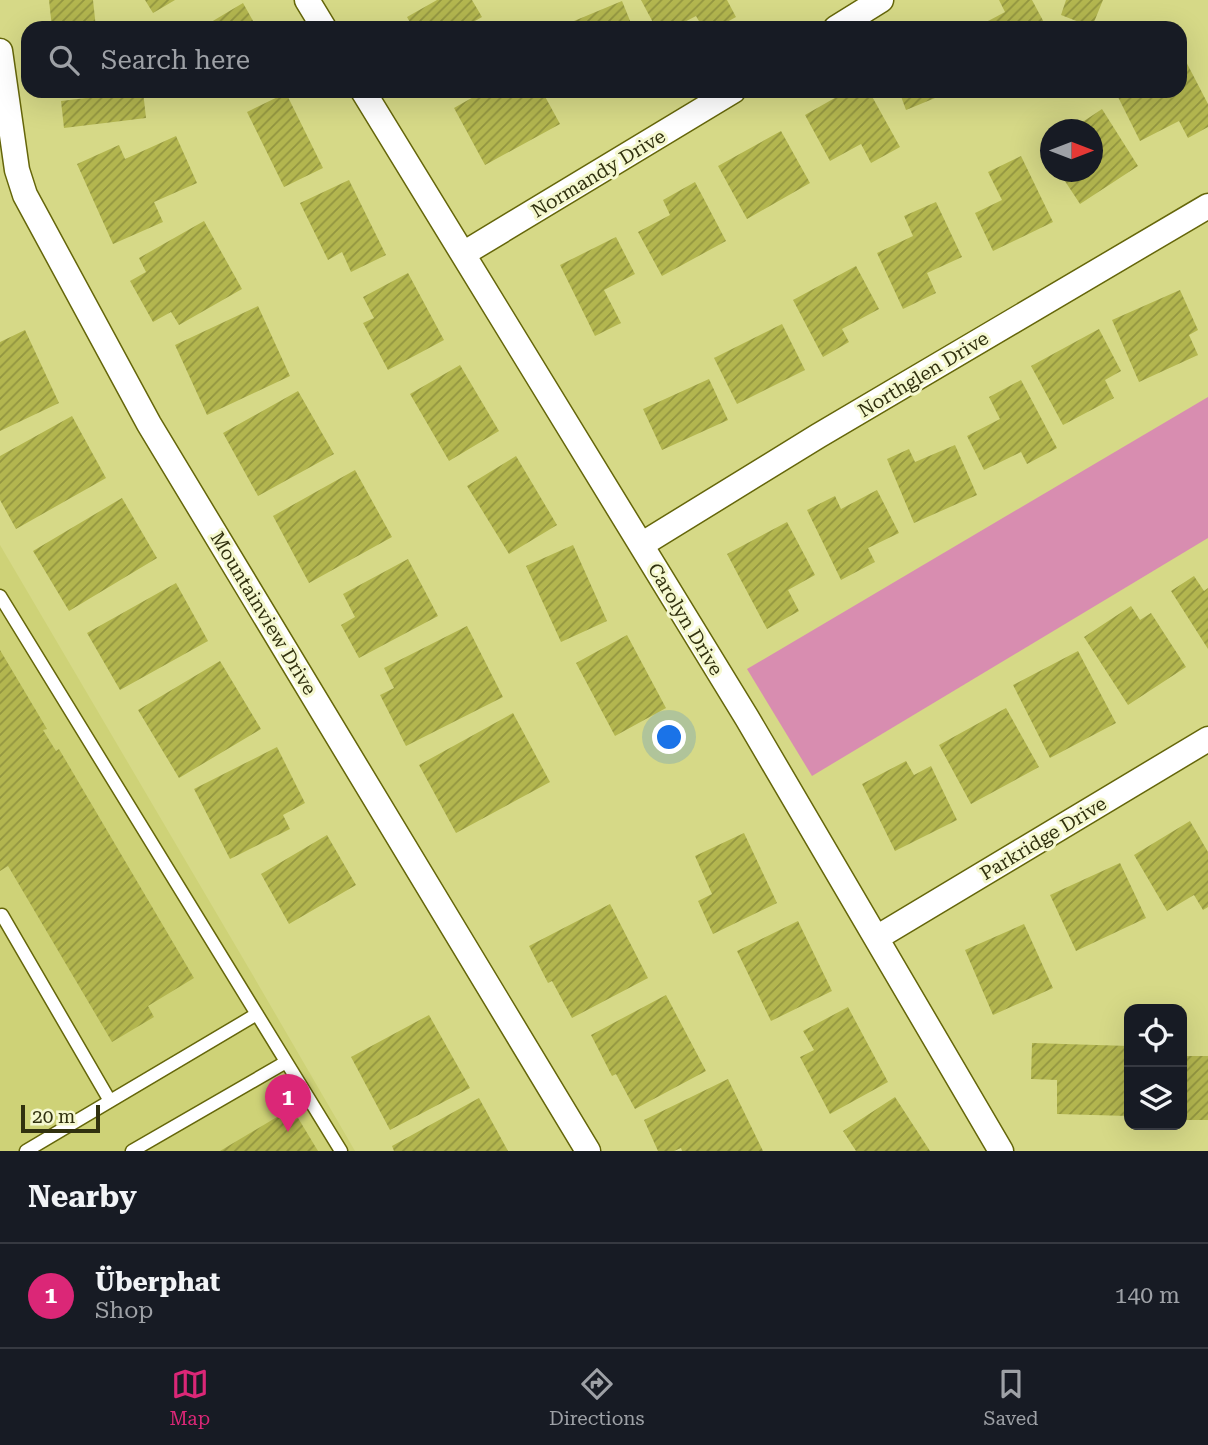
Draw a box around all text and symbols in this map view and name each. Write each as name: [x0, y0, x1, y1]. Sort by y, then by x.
search box: [21, 21, 1187, 98]
icon: search: [45, 41, 83, 79]
text: Search here: [101, 45, 250, 75]
north arrow: [1040, 119, 1103, 182]
street label: Normandy Drive: [527, 124, 669, 222]
street label: Northglen Drive: [854, 326, 993, 422]
street label: Mountainview Drive: [206, 527, 321, 699]
street label: Carolyn Drive: [643, 559, 728, 680]
your location: [652, 720, 686, 754]
street label: Parkridge Drive: [976, 792, 1111, 885]
map controls: [1124, 1004, 1187, 1130]
button: locate: [1124, 1004, 1187, 1067]
button: layers: [1124, 1067, 1187, 1130]
pin: 1: [265, 1074, 311, 1132]
scale bar: [21, 1102, 100, 1134]
text: 20 m: [32, 1105, 75, 1128]
text: Nearby: [28, 1179, 137, 1214]
text: Überphat: [95, 1267, 220, 1297]
text: 1: [45, 1282, 57, 1309]
text: 140 m: [1115, 1282, 1180, 1309]
text: Shop: [95, 1297, 153, 1324]
tab: Map: [169, 1365, 210, 1430]
tab: Directions: [549, 1365, 645, 1430]
tab: Saved: [983, 1365, 1039, 1430]

